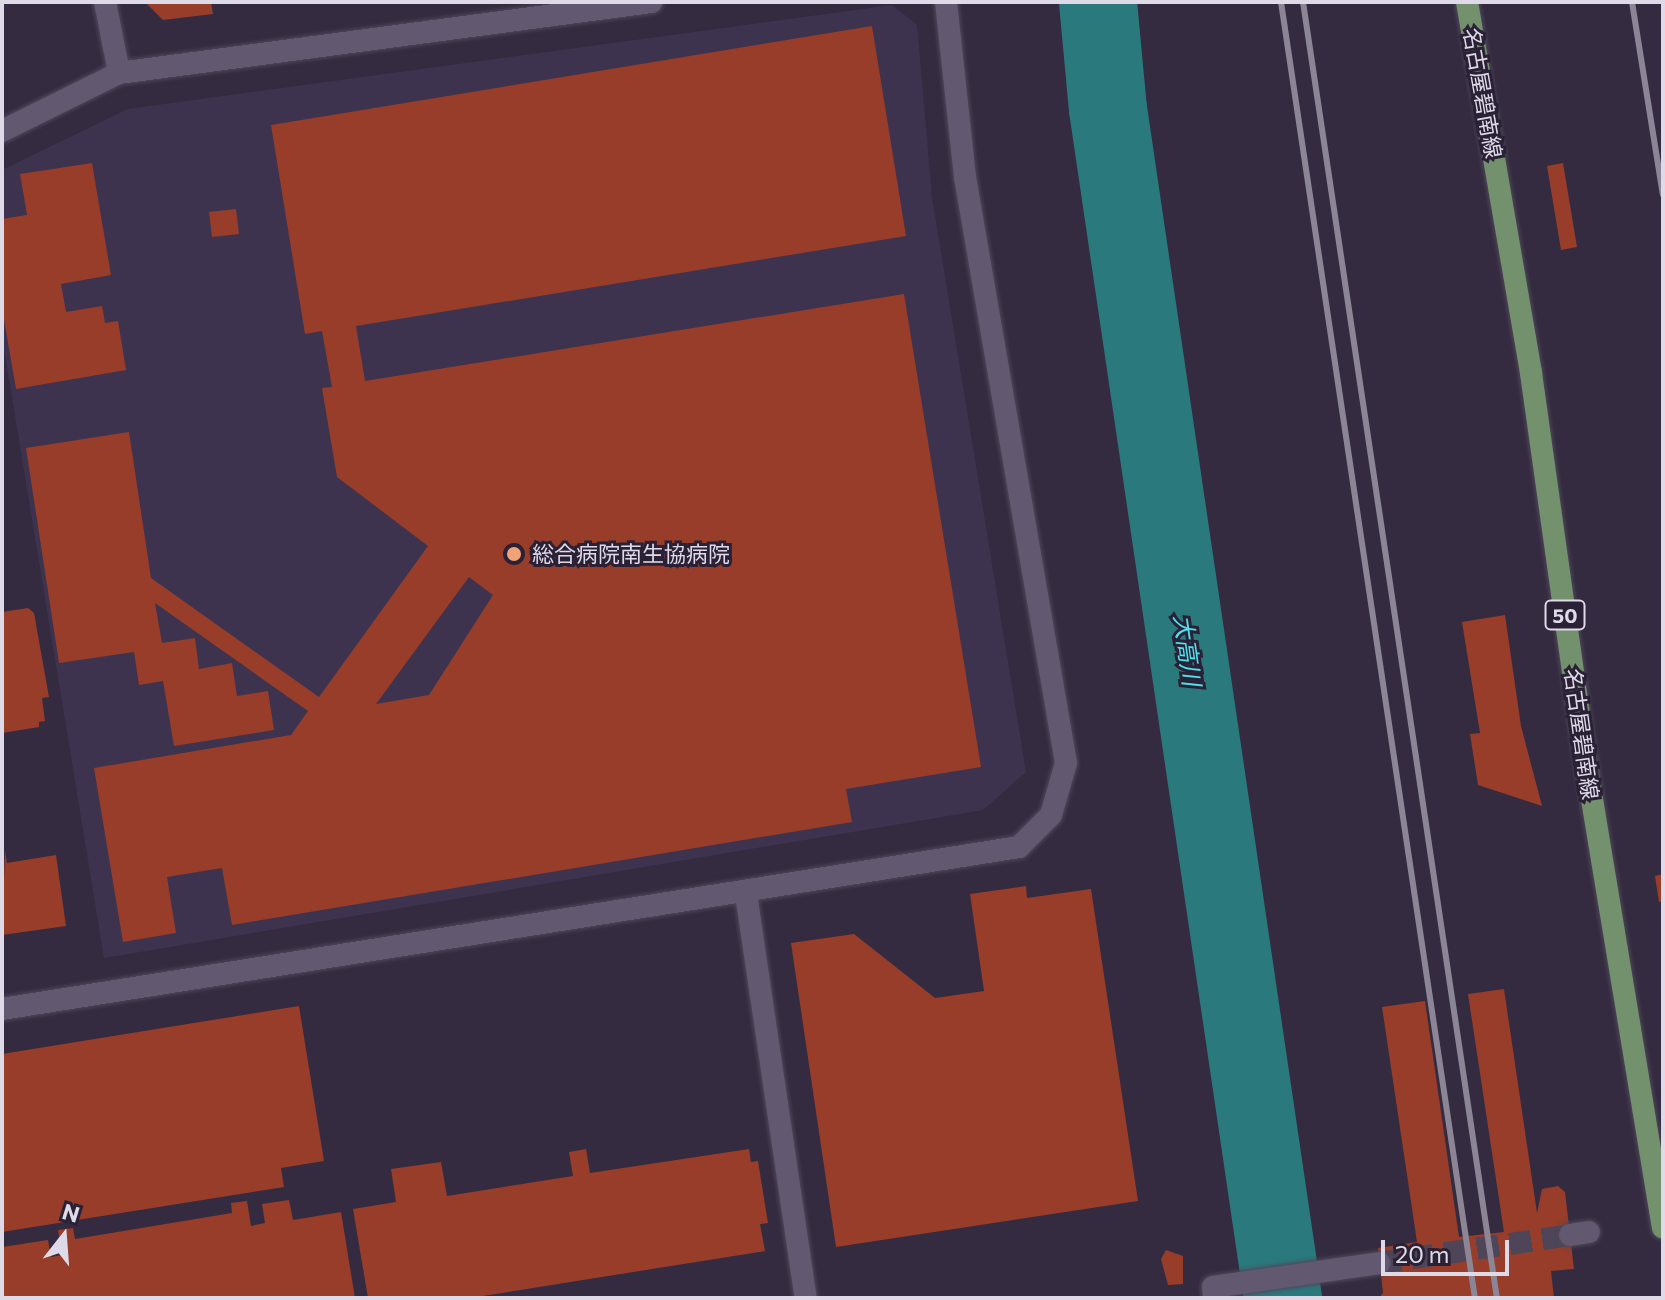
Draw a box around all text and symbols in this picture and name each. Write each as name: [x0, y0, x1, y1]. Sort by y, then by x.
street label: 名古屋碧南線: [1459, 26, 1507, 160]
place label: 総合病院南生協病院: [532, 541, 730, 567]
marker: 総合病院南生協病院: [503, 543, 525, 565]
road number: 50: [1543, 599, 1587, 631]
water label: 大高川: [1169, 612, 1207, 688]
street label: 名古屋碧南線: [1560, 667, 1604, 801]
north arrow: [24, 1196, 104, 1276]
text: N: [59, 1197, 83, 1228]
scale bar: [1385, 1224, 1513, 1274]
text: 20 m: [1395, 1239, 1449, 1268]

